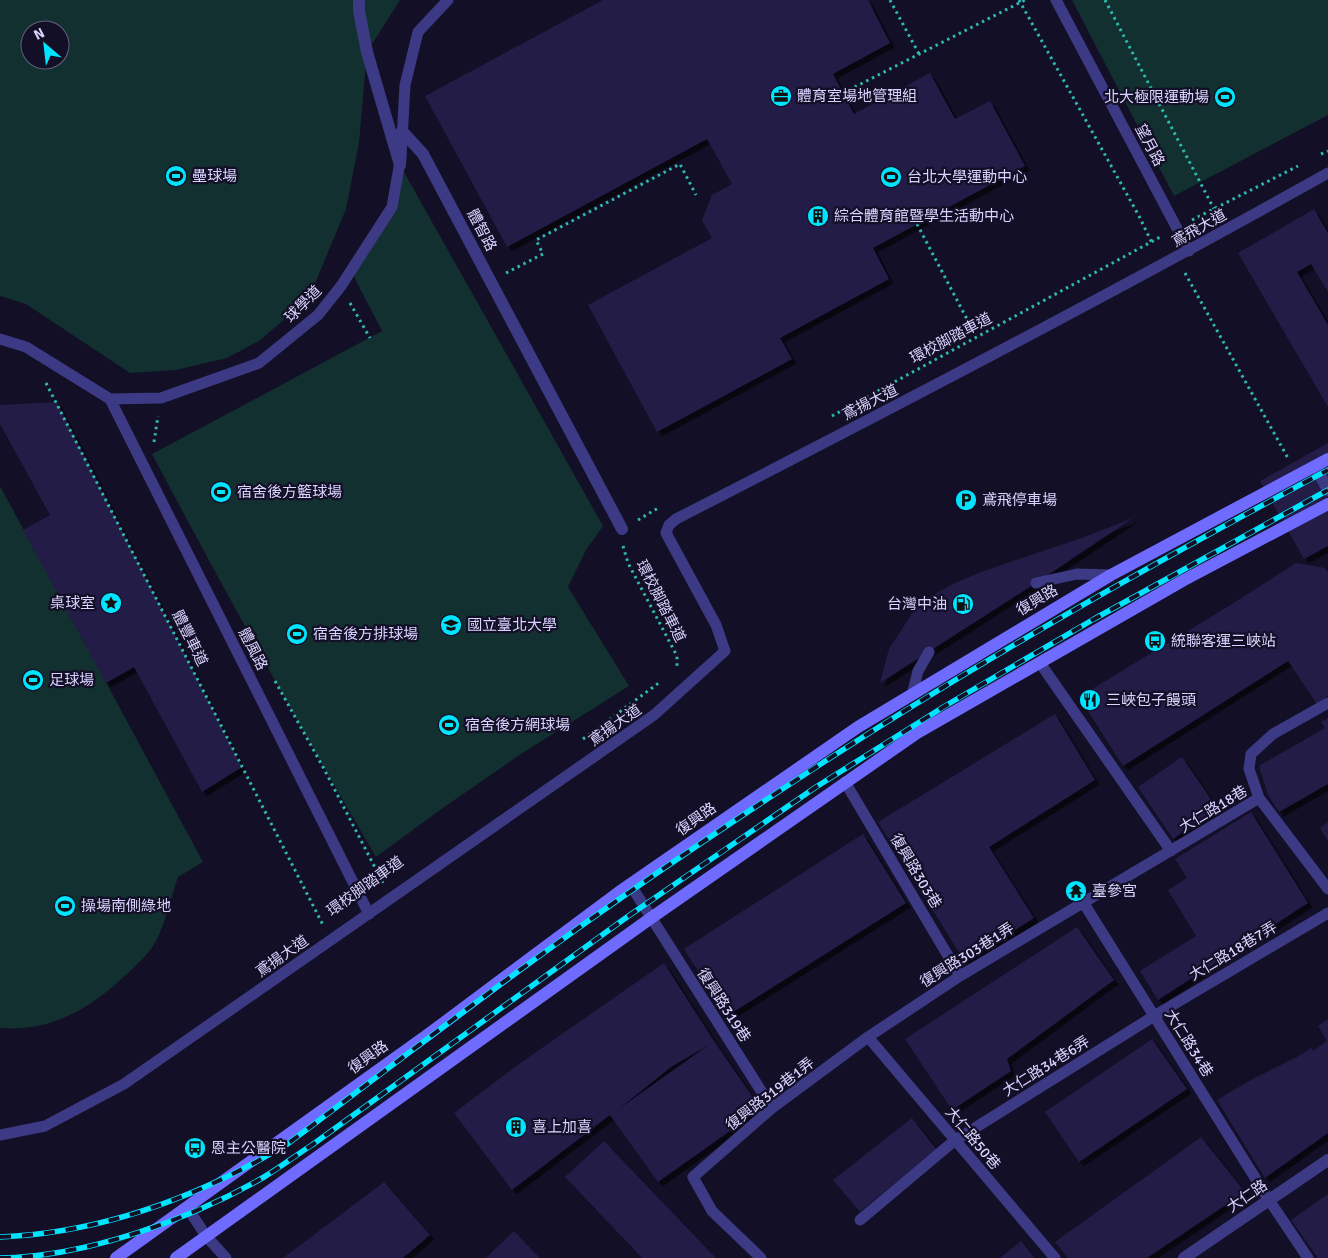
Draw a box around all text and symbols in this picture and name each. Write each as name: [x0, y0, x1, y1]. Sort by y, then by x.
north arrow: [20, 20, 70, 70]
text: N: [31, 24, 47, 44]
office icon: 體育室場地管理組: [769, 84, 793, 108]
sports icon: 北大極限運動場: [1213, 85, 1237, 109]
place label: 體育室場地管理組: [797, 87, 917, 105]
place label: 北大極限運動場: [1104, 88, 1209, 106]
street label: 望月路: [1131, 121, 1169, 169]
sports icon: 壘球場: [164, 164, 188, 188]
sports icon: 台北大學運動中心: [879, 165, 903, 189]
place label: 壘球場: [192, 167, 237, 185]
place label: 台北大學運動中心: [907, 168, 1027, 186]
building icon: 綜合體育館暨學生活動中心: [806, 204, 830, 228]
street label: 體智路: [463, 206, 501, 254]
street label: 鳶飛大道: [1168, 206, 1230, 250]
place label: 綜合體育館暨學生活動中心: [834, 207, 1014, 225]
street label: 球學道: [281, 282, 325, 326]
street label: 環校脚踏車道: [907, 309, 995, 367]
street label: 鳶揚大道: [839, 380, 901, 424]
sports icon: 宿舍後方籃球場: [209, 480, 233, 504]
place label: 宿舍後方籃球場: [237, 483, 342, 501]
parking icon: 鳶飛停車場: [954, 488, 978, 512]
place label: 鳶飛停車場: [982, 491, 1057, 509]
street label: 環校脚踏車道: [633, 557, 689, 645]
street label: 復興路: [1013, 581, 1061, 619]
place icon: 桌球室: [99, 591, 123, 615]
fuel station icon: 台灣中油: [951, 592, 975, 616]
place label: 桌球室: [50, 594, 95, 612]
place label: 台灣中油: [887, 595, 947, 613]
street label: 體豐車道: [168, 607, 212, 669]
school or university icon: 國立臺北大學: [439, 613, 463, 637]
place label: 國立臺北大學: [467, 616, 557, 634]
sports icon: 宿舍後方排球場: [285, 622, 309, 646]
street label: 體風路: [235, 625, 271, 673]
place label: 宿舍後方排球場: [313, 625, 418, 643]
bus stop icon: 統聯客運三峽站: [1143, 629, 1167, 653]
place label: 統聯客運三峽站: [1171, 632, 1276, 650]
sports icon: 足球場: [21, 668, 45, 692]
place label: 足球場: [49, 671, 94, 689]
restaurant icon: 三峽包子饅頭: [1078, 688, 1102, 712]
place label: 三峽包子饅頭: [1106, 691, 1196, 709]
street label: 鳶揚大道: [585, 700, 645, 750]
sports icon: 宿舍後方網球場: [437, 713, 461, 737]
place label: 宿舍後方網球場: [465, 716, 570, 734]
street label: 大仁路18巷: [1176, 782, 1250, 836]
street label: 復興路: [672, 799, 720, 839]
street label: 復興路303巷: [887, 830, 945, 912]
street label: 環校脚踏車道: [323, 852, 407, 920]
temple icon: 臺參宮: [1064, 879, 1088, 903]
place label: 臺參宮: [1092, 882, 1137, 900]
sports icon: 操場南側綠地: [53, 894, 77, 918]
place label: 操場南側綠地: [81, 897, 171, 915]
street label: 大仁路18巷7弄: [1186, 918, 1280, 984]
street label: 復興路303巷1弄: [917, 919, 1017, 991]
street label: 鳶揚大道: [252, 931, 312, 981]
street label: 復興路319巷: [693, 965, 755, 1045]
street label: 大仁路34巷: [1161, 1006, 1217, 1080]
street label: 大仁路34巷6弄: [999, 1032, 1093, 1100]
street label: 復興路: [345, 1036, 391, 1078]
street label: 復興路319巷1弄: [722, 1054, 818, 1134]
street label: 大仁路50巷: [942, 1103, 1004, 1173]
building icon: 喜上加喜: [504, 1115, 528, 1139]
place label: 喜上加喜: [532, 1118, 592, 1136]
bus stop icon: 恩主公醫院: [183, 1136, 207, 1160]
place label: 恩主公醫院: [211, 1139, 286, 1157]
street label: 大仁路: [1223, 1176, 1271, 1216]

